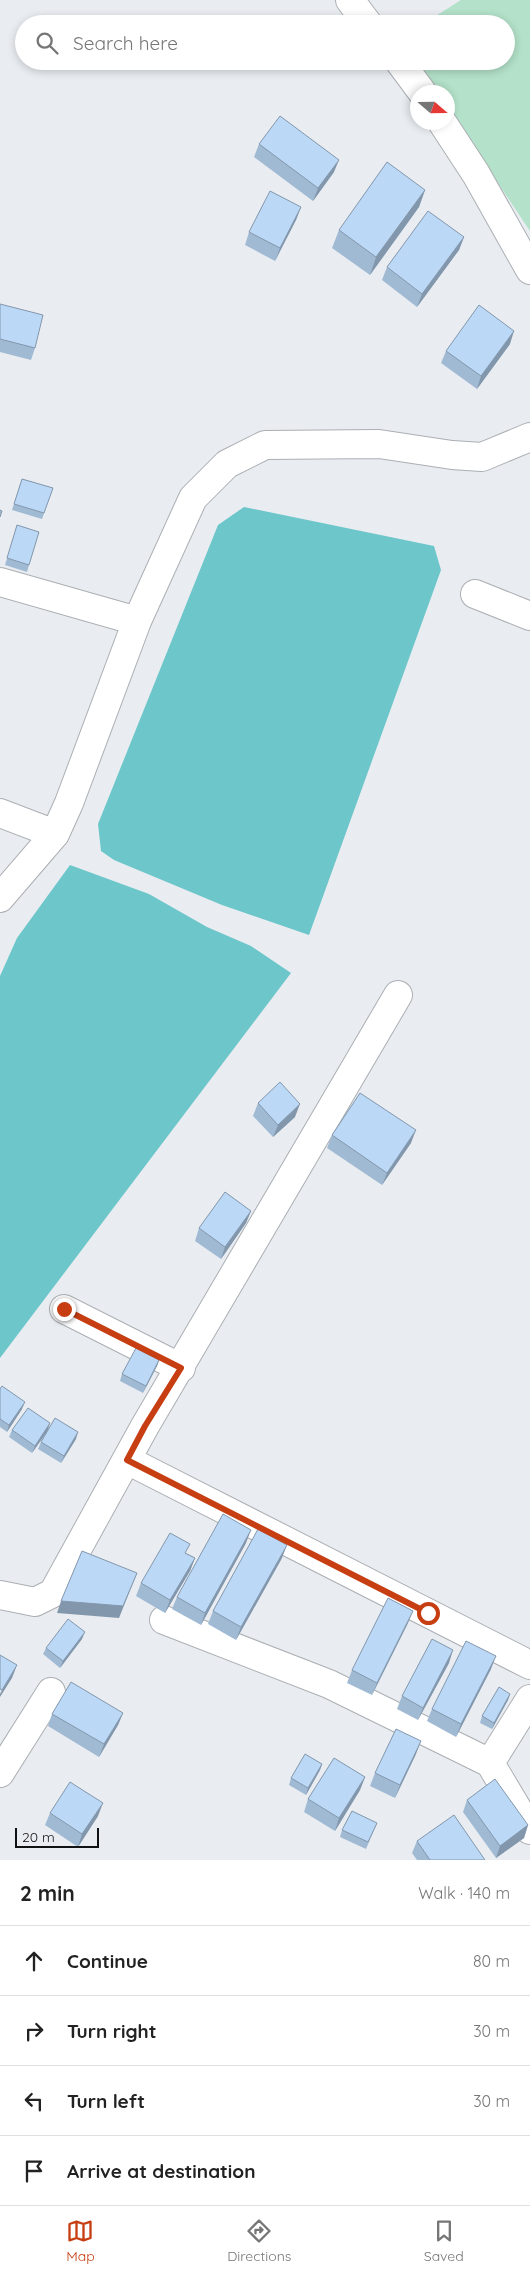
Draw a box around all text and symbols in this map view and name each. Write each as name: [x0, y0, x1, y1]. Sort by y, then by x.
search box: [15, 15, 515, 70]
icon: search: [33, 29, 61, 57]
text: Search here: [73, 31, 178, 55]
north arrow: [410, 85, 455, 130]
route end: [53, 1298, 76, 1321]
route start: [417, 1602, 440, 1625]
scale bar: [15, 1825, 99, 1848]
text: 20 m: [22, 1828, 55, 1846]
text: 2 min: [20, 1880, 75, 1906]
text: Walk · 140 m: [418, 1883, 510, 1903]
icon: ahead: [20, 1947, 48, 1975]
text: Continue: [67, 1949, 148, 1973]
text: 80 m: [473, 1951, 510, 1971]
icon: right: [20, 2017, 48, 2045]
text: Turn right: [67, 2019, 156, 2043]
text: 30 m: [473, 2021, 510, 2041]
icon: left: [20, 2087, 48, 2115]
text: Turn left: [67, 2089, 145, 2113]
text: 30 m: [473, 2091, 510, 2111]
icon: arrive: [20, 2157, 48, 2185]
text: Arrive at destination: [67, 2159, 256, 2183]
tab: Map: [66, 2217, 95, 2265]
tab: Directions: [227, 2217, 291, 2265]
tab: Saved: [424, 2217, 464, 2265]

